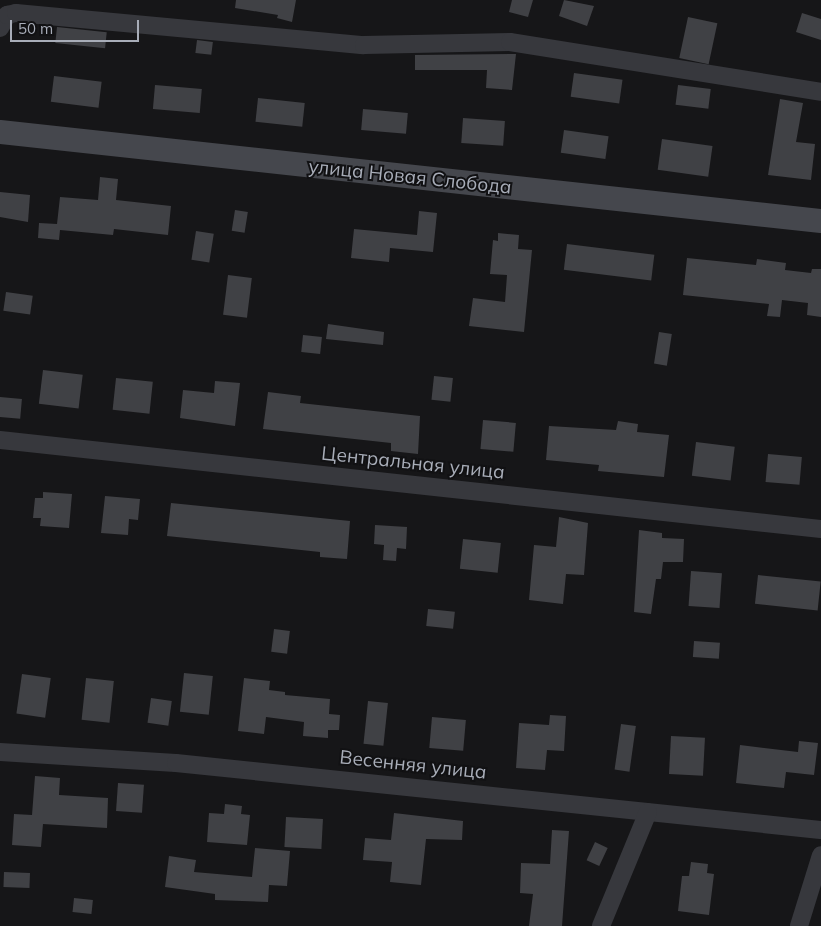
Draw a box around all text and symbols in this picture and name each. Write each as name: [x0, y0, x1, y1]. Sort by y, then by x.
scale bar: [12, 10, 141, 42]
text: 50 m: [18, 19, 53, 38]
street label: улица Новая Слобода: [307, 155, 513, 199]
street label: Центральная улица: [320, 442, 506, 484]
street label: Весенняя улица: [338, 746, 488, 784]

